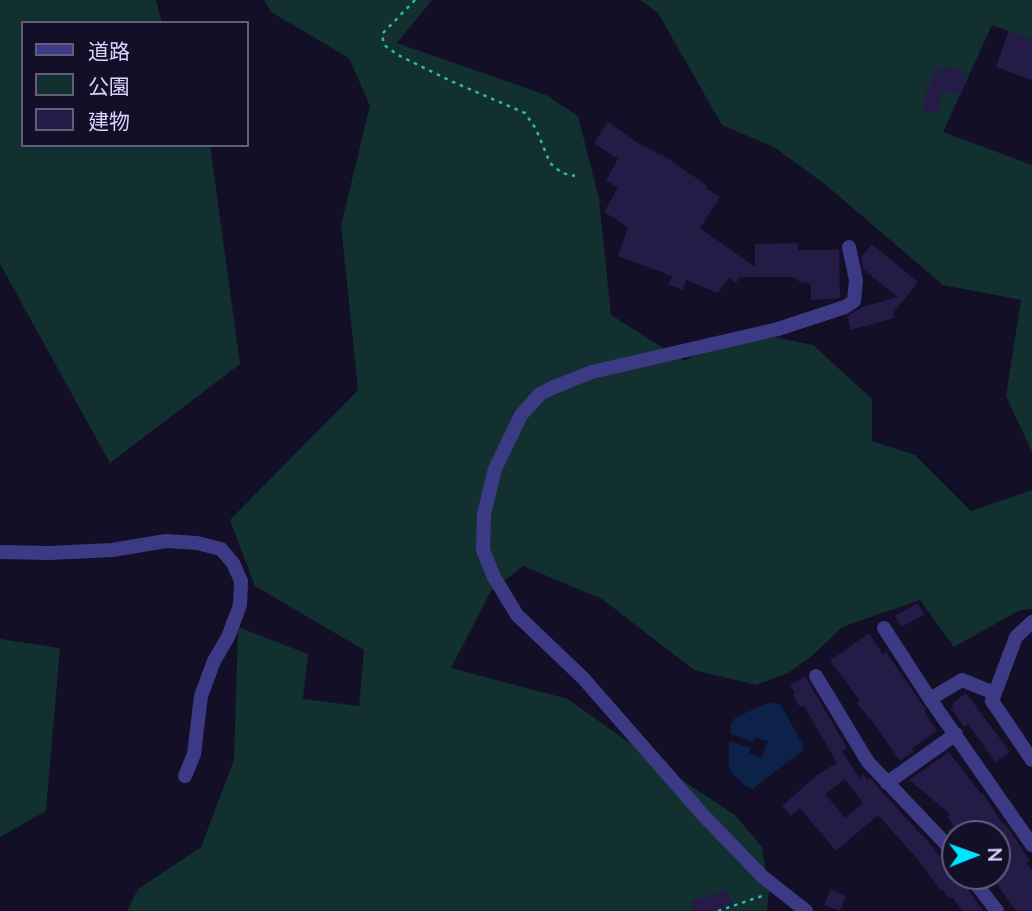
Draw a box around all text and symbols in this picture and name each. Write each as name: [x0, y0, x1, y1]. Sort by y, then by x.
legend: [21, 21, 248, 147]
text: 道路: [88, 38, 130, 63]
text: 公園: [88, 73, 130, 98]
text: 建物: [88, 108, 130, 133]
north arrow: [941, 820, 1011, 890]
text: N: [984, 847, 1007, 862]

